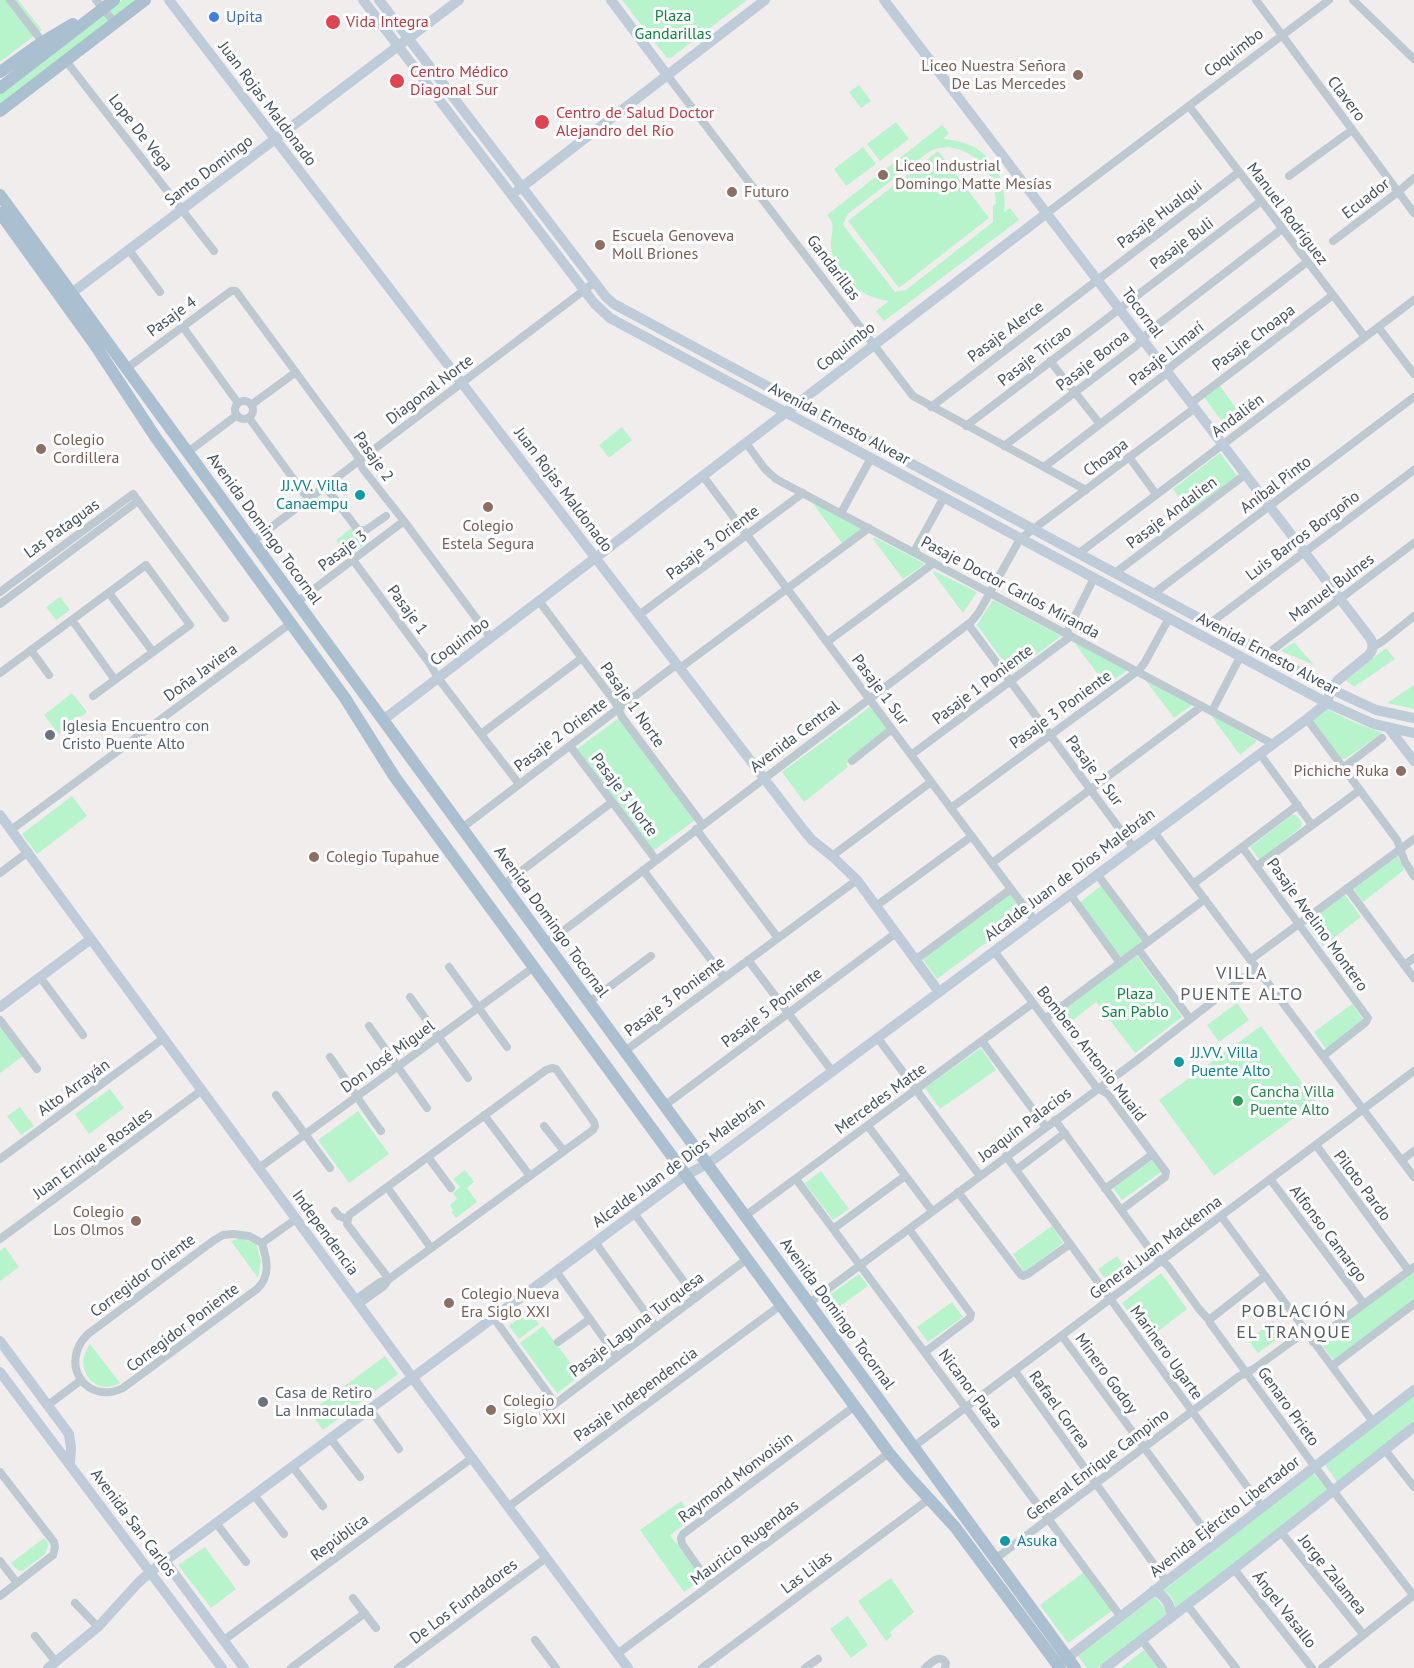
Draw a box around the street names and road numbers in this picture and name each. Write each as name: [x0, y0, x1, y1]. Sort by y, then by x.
street label: Coquimbo: [1201, 25, 1267, 81]
street label: Juan Rojas Maldonado: [214, 38, 320, 170]
street label: Clavero: [1323, 73, 1369, 125]
street label: Lope De Vega: [104, 91, 176, 175]
street label: Santo Domingo: [161, 132, 257, 210]
street label: Manuel Rodríguez: [1242, 159, 1332, 269]
street label: Ecuador: [1338, 175, 1394, 223]
street label: Pasaje Hualqui: [1114, 177, 1206, 253]
street label: Pasaje Buli: [1146, 214, 1218, 274]
street label: Gandarillas: [802, 232, 864, 304]
street label: Tocornal: [1117, 284, 1167, 342]
street label: Pasaje 4: [144, 293, 200, 341]
street label: Pasaje Alerce: [964, 297, 1048, 367]
street label: Pasaje Choapa: [1209, 301, 1299, 375]
street label: Coquimbo: [813, 318, 879, 376]
street label: Pasaje Limarí: [1126, 318, 1208, 390]
street label: Pasaje Tricao: [994, 321, 1076, 391]
street label: Pasaje Boroa: [1053, 326, 1133, 396]
street label: Diagonal Norte: [383, 351, 477, 429]
street label: Avenida Ernesto Alvear: [765, 379, 913, 469]
street label: Andalién: [1208, 390, 1268, 442]
street label: Juan Rojas Maldonado: [510, 424, 616, 556]
street label: Pasaje 2: [349, 428, 397, 486]
street label: Choapa: [1080, 435, 1132, 481]
street label: Avenida Domingo Tocornal: [203, 450, 325, 608]
street label: Aníbal Pinto: [1237, 452, 1315, 518]
street label: Pasaje Andalien: [1123, 473, 1221, 553]
street label: Luis Barros Borgoño: [1242, 487, 1364, 585]
street label: Las Pataguas: [21, 495, 103, 563]
street label: Pasaje 3 Oriente: [663, 502, 763, 584]
street label: Pasaje 3: [315, 526, 371, 576]
street label: Pasaje Doctor Carlos Miranda: [917, 533, 1103, 643]
street label: Manuel Bulnes: [1286, 550, 1378, 626]
street label: Pasaje 1: [383, 582, 431, 638]
street label: Avenida Ernesto Alvear: [1193, 609, 1341, 699]
street label: Coquimbo: [427, 614, 493, 670]
street label: Doña Javiera: [161, 640, 241, 706]
street label: Pasaje 1 Poniente: [929, 641, 1037, 729]
street label: Pasaje 1 Sur: [847, 651, 913, 729]
street label: Pasaje 1 Norte: [596, 659, 668, 751]
street label: Pasaje 3 Poniente: [1006, 667, 1116, 753]
street label: Pasaje 2 Oriente: [511, 694, 611, 776]
street label: Avenida Central: [746, 697, 844, 777]
street label: Pasaje 2 Sur: [1061, 732, 1127, 810]
street label: Pasaje 3 Norte: [586, 750, 662, 840]
street label: Alcalde Juan de Dios Malebrán: [981, 805, 1159, 945]
street label: Avenida Domingo Tocornal: [490, 843, 612, 1001]
street label: Pasaje Avelino Montero: [1262, 855, 1372, 995]
street label: Pasaje 3 Poniente: [621, 953, 729, 1041]
street label: Pasaje 5 Poniente: [718, 964, 826, 1052]
street label: Bombero Antonio Muaid: [1032, 983, 1150, 1125]
street label: Don José Miguel: [337, 1016, 439, 1098]
street label: Alto Arrayán: [34, 1055, 114, 1121]
street label: Mercedes Matte: [832, 1059, 930, 1139]
street label: Joaquín Palacios: [975, 1084, 1075, 1166]
street label: Alcalde Juan de Dios Malebrán: [589, 1094, 769, 1232]
street label: Juan Enrique Rosales: [30, 1104, 156, 1204]
street label: Piloto Pardo: [1329, 1147, 1395, 1225]
street label: Alfonso Camargo: [1285, 1182, 1371, 1286]
street label: Independencia: [288, 1187, 362, 1279]
street label: General Juan Mackenna: [1086, 1192, 1226, 1304]
street label: Corregidor Oriente: [87, 1230, 199, 1322]
street label: Avenida Domingo Tocornal: [776, 1235, 898, 1393]
street label: Pasaje Laguna Turquesa: [566, 1268, 708, 1382]
street label: Corregidor Poniente: [123, 1279, 243, 1377]
street label: Marinero Ugarte: [1125, 1302, 1207, 1404]
street label: Minero Godoy: [1070, 1330, 1142, 1418]
street label: Pasaje Independencia: [570, 1344, 702, 1446]
street label: Nicanor Plaza: [934, 1346, 1006, 1432]
street label: Genaro Prieto: [1253, 1364, 1323, 1450]
street label: Rafael Correa: [1024, 1367, 1094, 1453]
street label: General Enrique Campino: [1023, 1405, 1173, 1525]
street label: Raymond Monvoisin: [675, 1429, 797, 1527]
street label: Avenida Ejército Libertador: [1146, 1452, 1304, 1582]
street label: Avenida San Carlos: [86, 1465, 180, 1581]
street label: Mauricio Rugendas: [687, 1496, 803, 1590]
street label: República: [307, 1511, 373, 1565]
street label: Jorge Zalamea: [1294, 1531, 1370, 1619]
street label: Las Lilas: [778, 1548, 836, 1598]
street label: De Los Fundadores: [407, 1555, 521, 1649]
street label: Ángel Vasallo: [1248, 1568, 1320, 1652]

